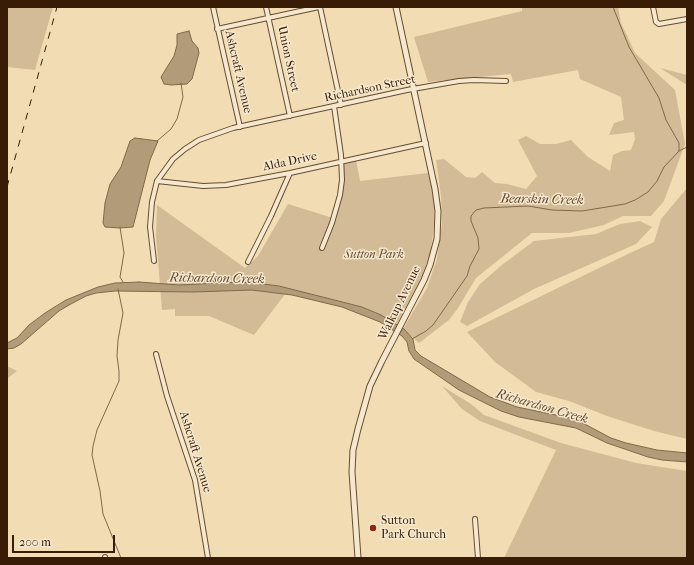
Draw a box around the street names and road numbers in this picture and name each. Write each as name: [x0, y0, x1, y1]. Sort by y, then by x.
street label: Union Street: [274, 25, 302, 93]
street label: Ashcraft Avenue: [221, 29, 255, 115]
street label: Richardson Street: [323, 72, 417, 106]
street label: Alda Drive: [262, 149, 318, 175]
street label: Walkup Avenue: [376, 264, 424, 342]
street label: Ashcraft Avenue: [176, 410, 214, 494]

